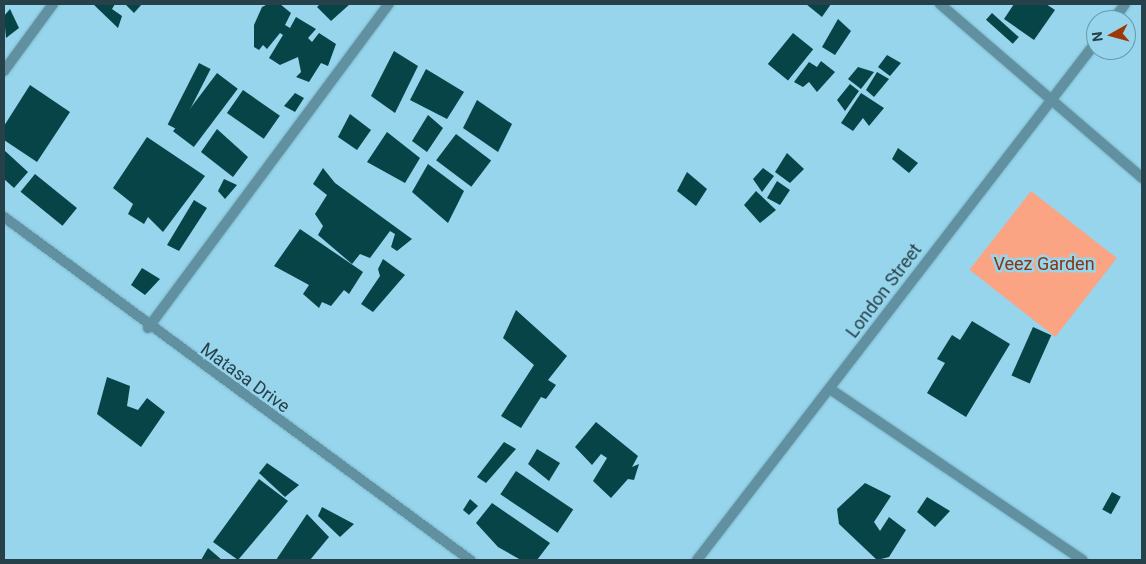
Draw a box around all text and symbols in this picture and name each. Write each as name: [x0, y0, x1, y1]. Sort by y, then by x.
north arrow: [1086, 10, 1136, 60]
text: N: [1089, 31, 1106, 43]
street label: London Street: [842, 240, 926, 342]
park label: Veez Garden: [993, 253, 1095, 275]
street label: Matasa Drive: [196, 338, 294, 418]

